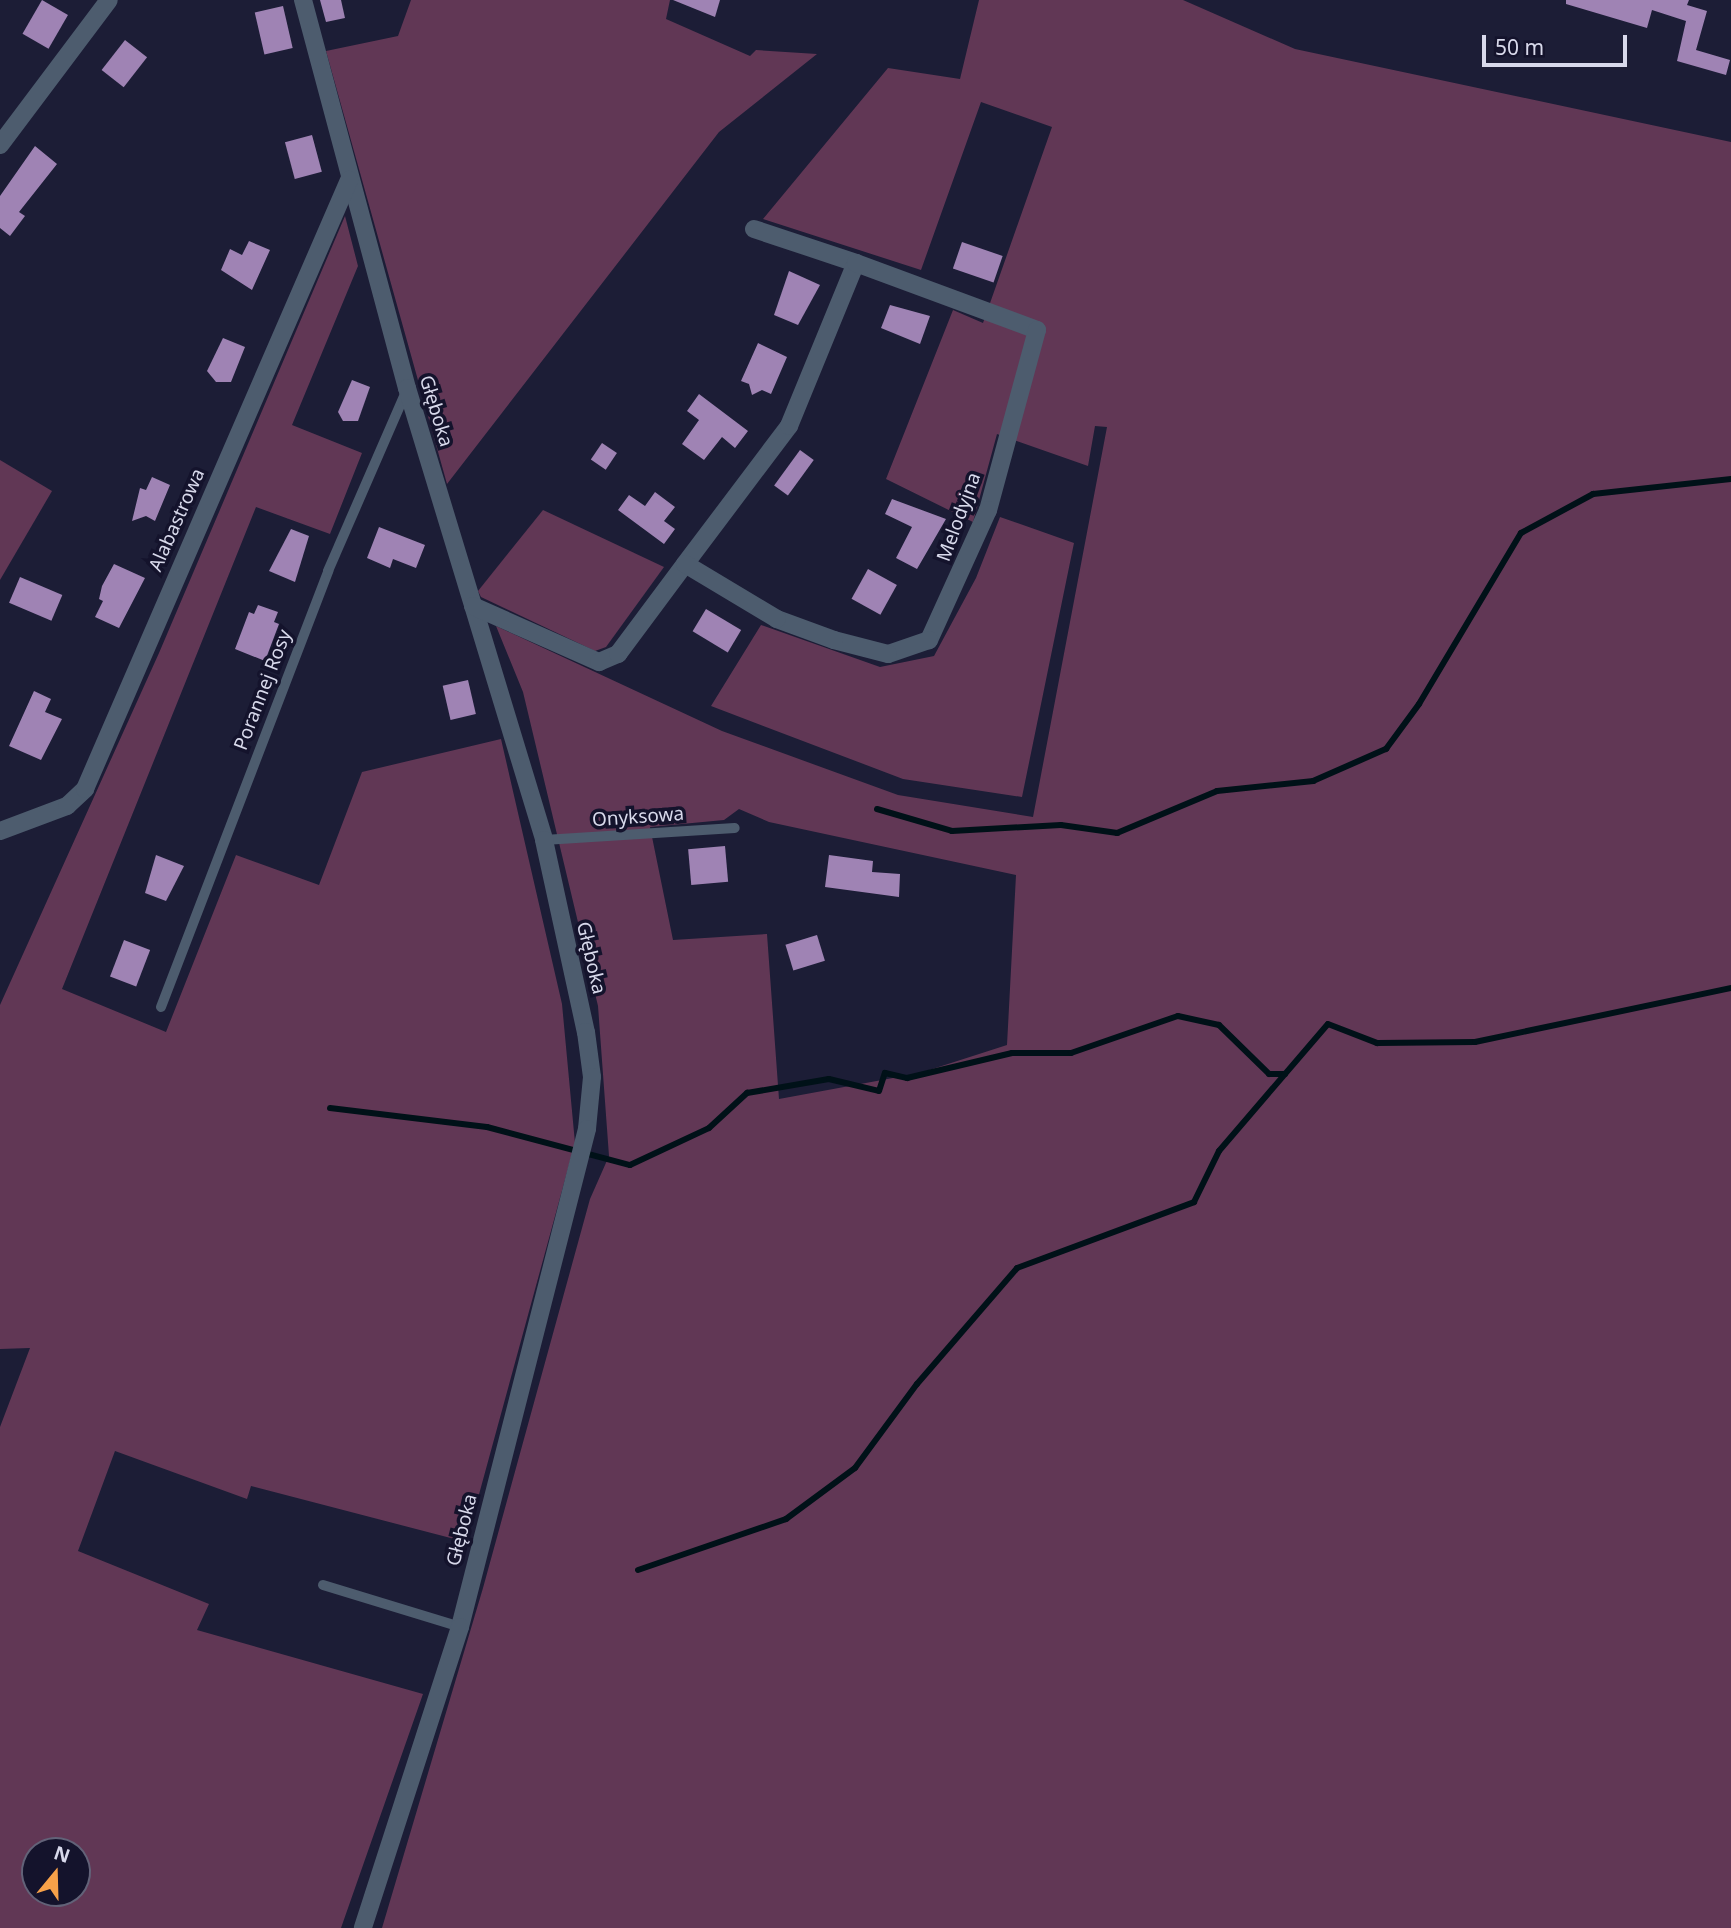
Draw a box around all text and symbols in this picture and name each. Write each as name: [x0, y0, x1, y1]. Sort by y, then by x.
scale bar: [1486, 21, 1631, 65]
text: 50 m: [1495, 33, 1544, 61]
street label: Głęboka: [414, 373, 458, 449]
street label: Alabastrowa: [144, 465, 210, 575]
street label: Melodyjna: [932, 469, 986, 565]
street label: Porannej Rosy: [230, 627, 296, 753]
street label: Onyksowa: [591, 802, 685, 832]
street label: Głęboka: [572, 920, 610, 996]
street label: Głęboka: [442, 1492, 482, 1568]
north arrow: [21, 1837, 91, 1907]
text: N: [51, 1839, 74, 1869]

